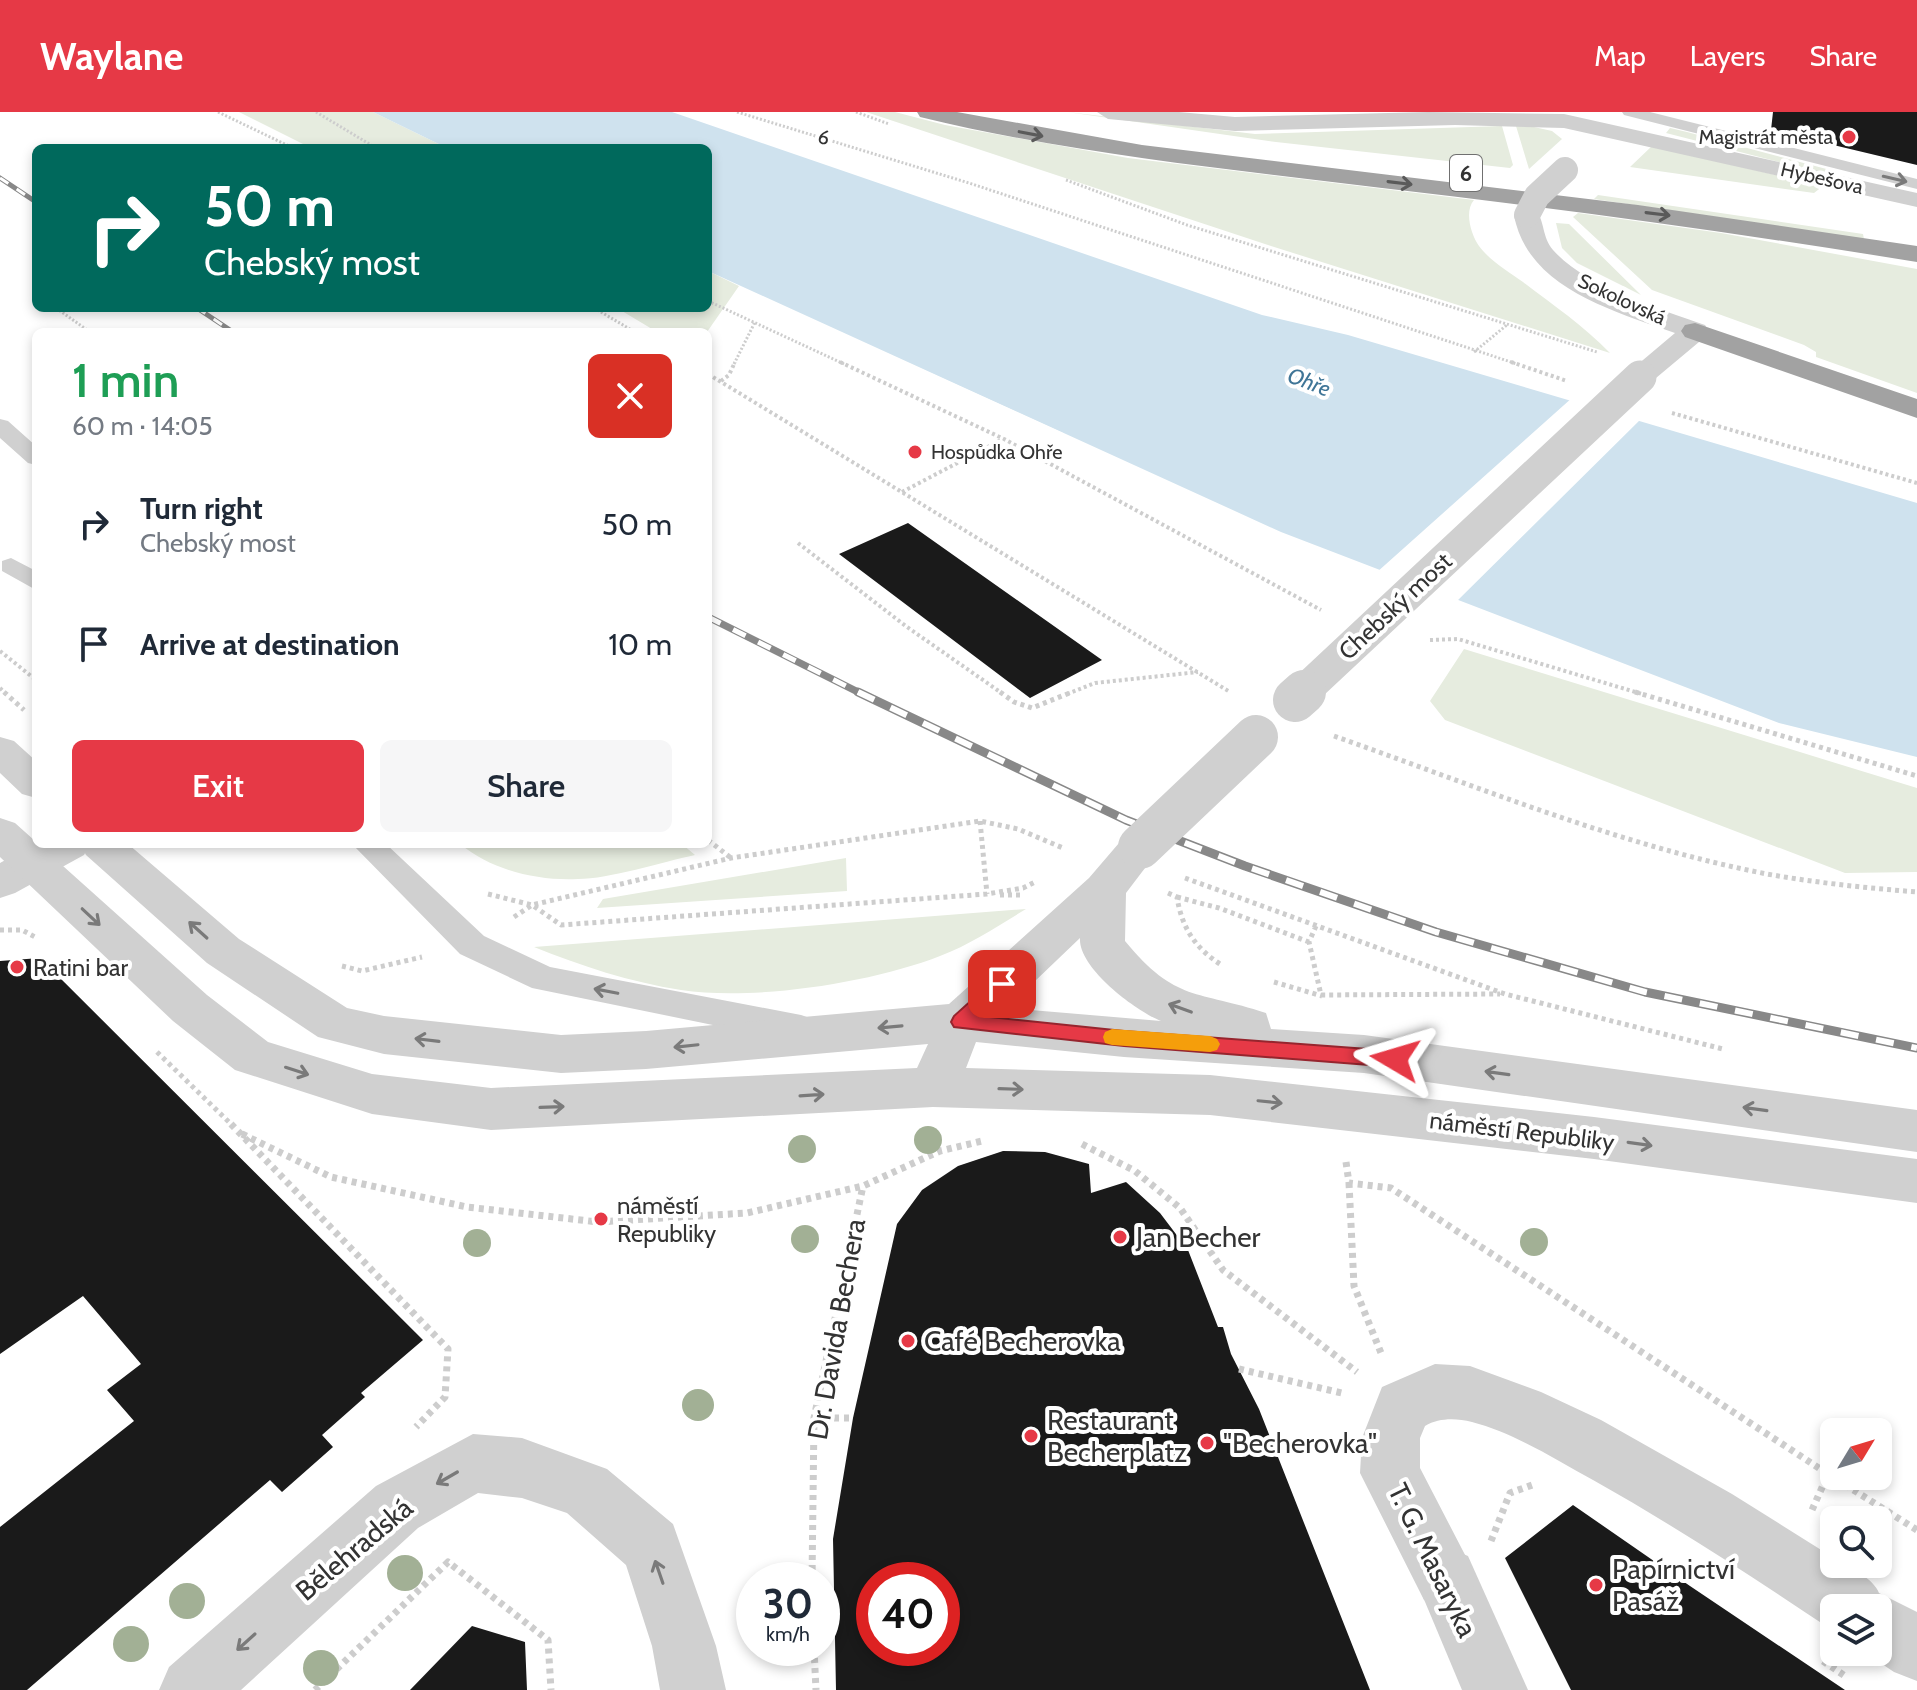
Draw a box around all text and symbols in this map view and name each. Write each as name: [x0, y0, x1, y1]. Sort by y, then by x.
text: Waylane: [40, 33, 183, 80]
text: Map: [1594, 39, 1646, 73]
text: Layers: [1690, 39, 1765, 73]
text: Share: [1809, 39, 1877, 73]
street label: 6: [815, 124, 833, 150]
place label: Magistrát města: [1698, 125, 1833, 149]
one-way arrow: [1018, 127, 1044, 142]
marker: Magistrát města: [1840, 128, 1858, 146]
road number: 6: [1450, 155, 1482, 191]
street label: Hybešova: [1778, 157, 1866, 199]
text: 50 m: [204, 172, 335, 240]
one-way arrow: [1882, 172, 1908, 187]
icon: right: [72, 176, 176, 280]
one-way arrow: [1386, 176, 1413, 191]
one-way arrow: [1644, 207, 1671, 222]
text: Chebský most: [204, 240, 420, 284]
street label: Sokolovská: [1574, 268, 1670, 330]
text: 1 min: [72, 351, 179, 409]
button: close: [588, 354, 672, 438]
water label: Ohře: [1284, 362, 1334, 402]
text: 60 m · 14:05: [72, 410, 213, 442]
place label: Hospůdka Ohře: [931, 440, 1062, 464]
marker: Hospůdka Ohře: [906, 443, 924, 461]
text: Turn right: [140, 490, 263, 527]
icon: right: [72, 502, 116, 546]
text: 50 m: [602, 506, 672, 543]
text: Chebský most: [140, 527, 296, 559]
street label: Chebský most: [1332, 546, 1458, 666]
icon: arrive: [72, 622, 116, 666]
text: Arrive at destination: [140, 626, 400, 663]
text: 10 m: [608, 626, 672, 663]
button: Exit: [72, 740, 364, 832]
button: Share: [380, 740, 672, 832]
one-way arrow: [81, 908, 101, 927]
one-way arrow: [189, 921, 209, 939]
pin: [968, 950, 1036, 1018]
place label: Ratini bar: [33, 953, 129, 982]
marker: Ratini bar: [8, 958, 26, 976]
icon: arrive: [980, 962, 1024, 1006]
one-way arrow: [593, 983, 619, 998]
one-way arrow: [1167, 999, 1192, 1014]
position arrow: [1353, 1017, 1437, 1101]
one-way arrow: [877, 1020, 904, 1035]
one-way arrow: [414, 1033, 441, 1048]
one-way arrow: [673, 1038, 700, 1053]
one-way arrow: [284, 1064, 309, 1079]
one-way arrow: [1485, 1065, 1510, 1080]
one-way arrow: [997, 1082, 1024, 1097]
one-way arrow: [798, 1087, 825, 1102]
one-way arrow: [1256, 1095, 1283, 1110]
one-way arrow: [538, 1099, 565, 1114]
one-way arrow: [1743, 1101, 1768, 1116]
street label: náměstí Republiky: [1428, 1105, 1616, 1157]
one-way arrow: [1626, 1137, 1653, 1152]
place label: náměstí Republiky: [617, 1191, 716, 1248]
marker: náměstí Republiky: [592, 1210, 610, 1228]
street label: Dr. Davida Bechera: [800, 1215, 872, 1442]
place label: Jan Becher: [1135, 1220, 1261, 1254]
marker: Jan Becher: [1111, 1228, 1129, 1246]
place label: Café Becherovka: [924, 1324, 1121, 1358]
marker: Café Becherovka: [899, 1332, 917, 1350]
place label: Restaurant Becherplatz: [1047, 1403, 1187, 1469]
north arrow: [1820, 1418, 1892, 1490]
map controls: [1820, 1418, 1892, 1666]
place label: "Becherovka": [1223, 1426, 1377, 1460]
marker: Restaurant Becherplatz: [1022, 1427, 1040, 1445]
marker: "Becherovka": [1198, 1434, 1216, 1452]
one-way arrow: [435, 1471, 459, 1486]
street label: T. G. Masaryka: [1381, 1478, 1485, 1643]
street label: Bělehradská: [289, 1490, 420, 1608]
button: search: [1820, 1506, 1892, 1578]
place label: Papírnictví Pasáž: [1612, 1552, 1735, 1618]
one-way arrow: [651, 1559, 666, 1584]
speed limit sign: 40: [856, 1562, 960, 1666]
marker: Papírnictví Pasáž: [1587, 1576, 1605, 1594]
text: 30: [763, 1579, 813, 1628]
button: layers: [1820, 1594, 1892, 1666]
text: km/h: [766, 1622, 810, 1646]
one-way arrow: [236, 1632, 256, 1651]

